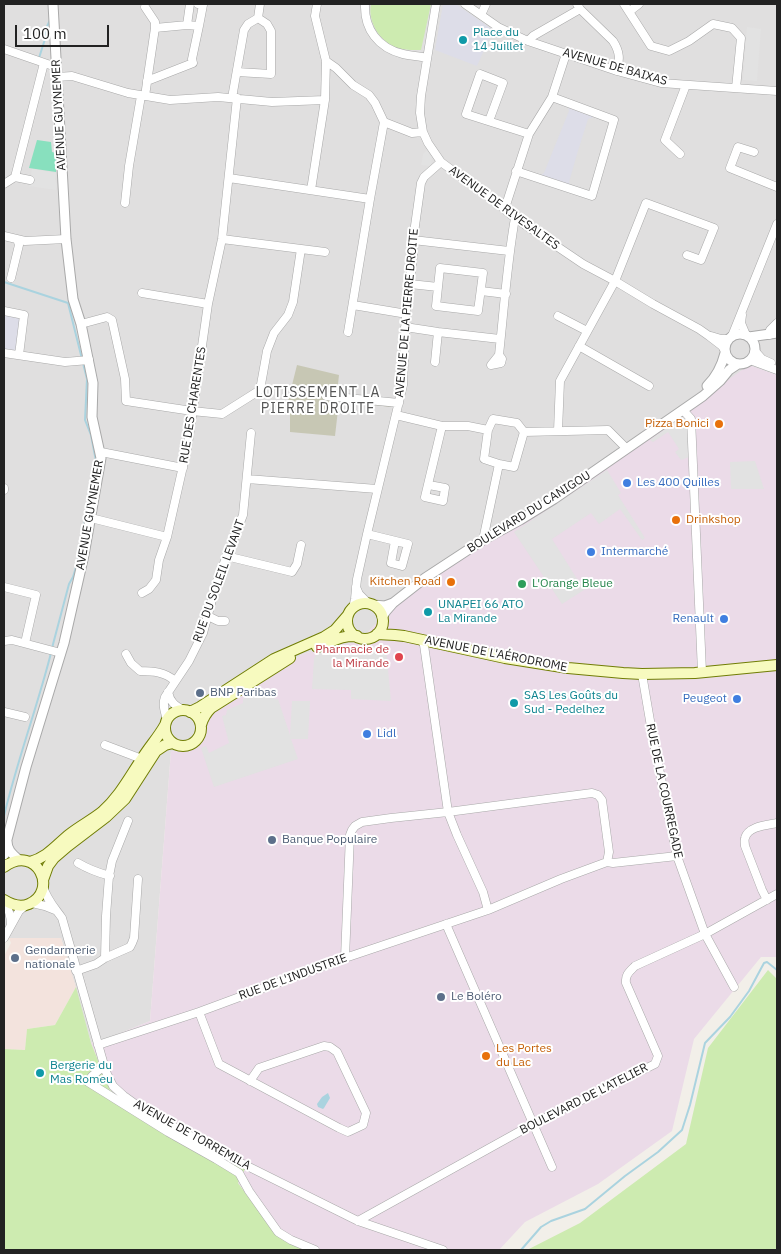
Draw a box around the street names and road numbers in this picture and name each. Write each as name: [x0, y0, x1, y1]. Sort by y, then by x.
street label: AVENUE DE BAIXAS: [561, 45, 669, 89]
street label: AVENUE GUYNEMER: [49, 59, 69, 171]
street label: AVENUE DE RIVESALTES: [446, 163, 562, 253]
street label: AVENUE DE LA PIERRE DROITE: [392, 228, 422, 398]
street label: RUE DES CHARENTES: [177, 346, 209, 464]
street label: AVENUE GUYNEMER: [73, 459, 107, 571]
street label: BOULEVARD DU CANIGOU: [465, 468, 593, 556]
street label: RUE DU SOLEIL LEVANT: [190, 518, 248, 644]
street label: AVENUE DE L'AÉRODROME: [424, 633, 568, 675]
street label: RUE DE LA COURREGADE: [643, 722, 685, 860]
street label: RUE DE L'INDUSTRIE: [237, 951, 349, 1003]
street label: BOULEVARD DE L'ATELIER: [517, 1060, 651, 1138]
street label: AVENUE DE TORREMILA: [131, 1097, 253, 1173]

